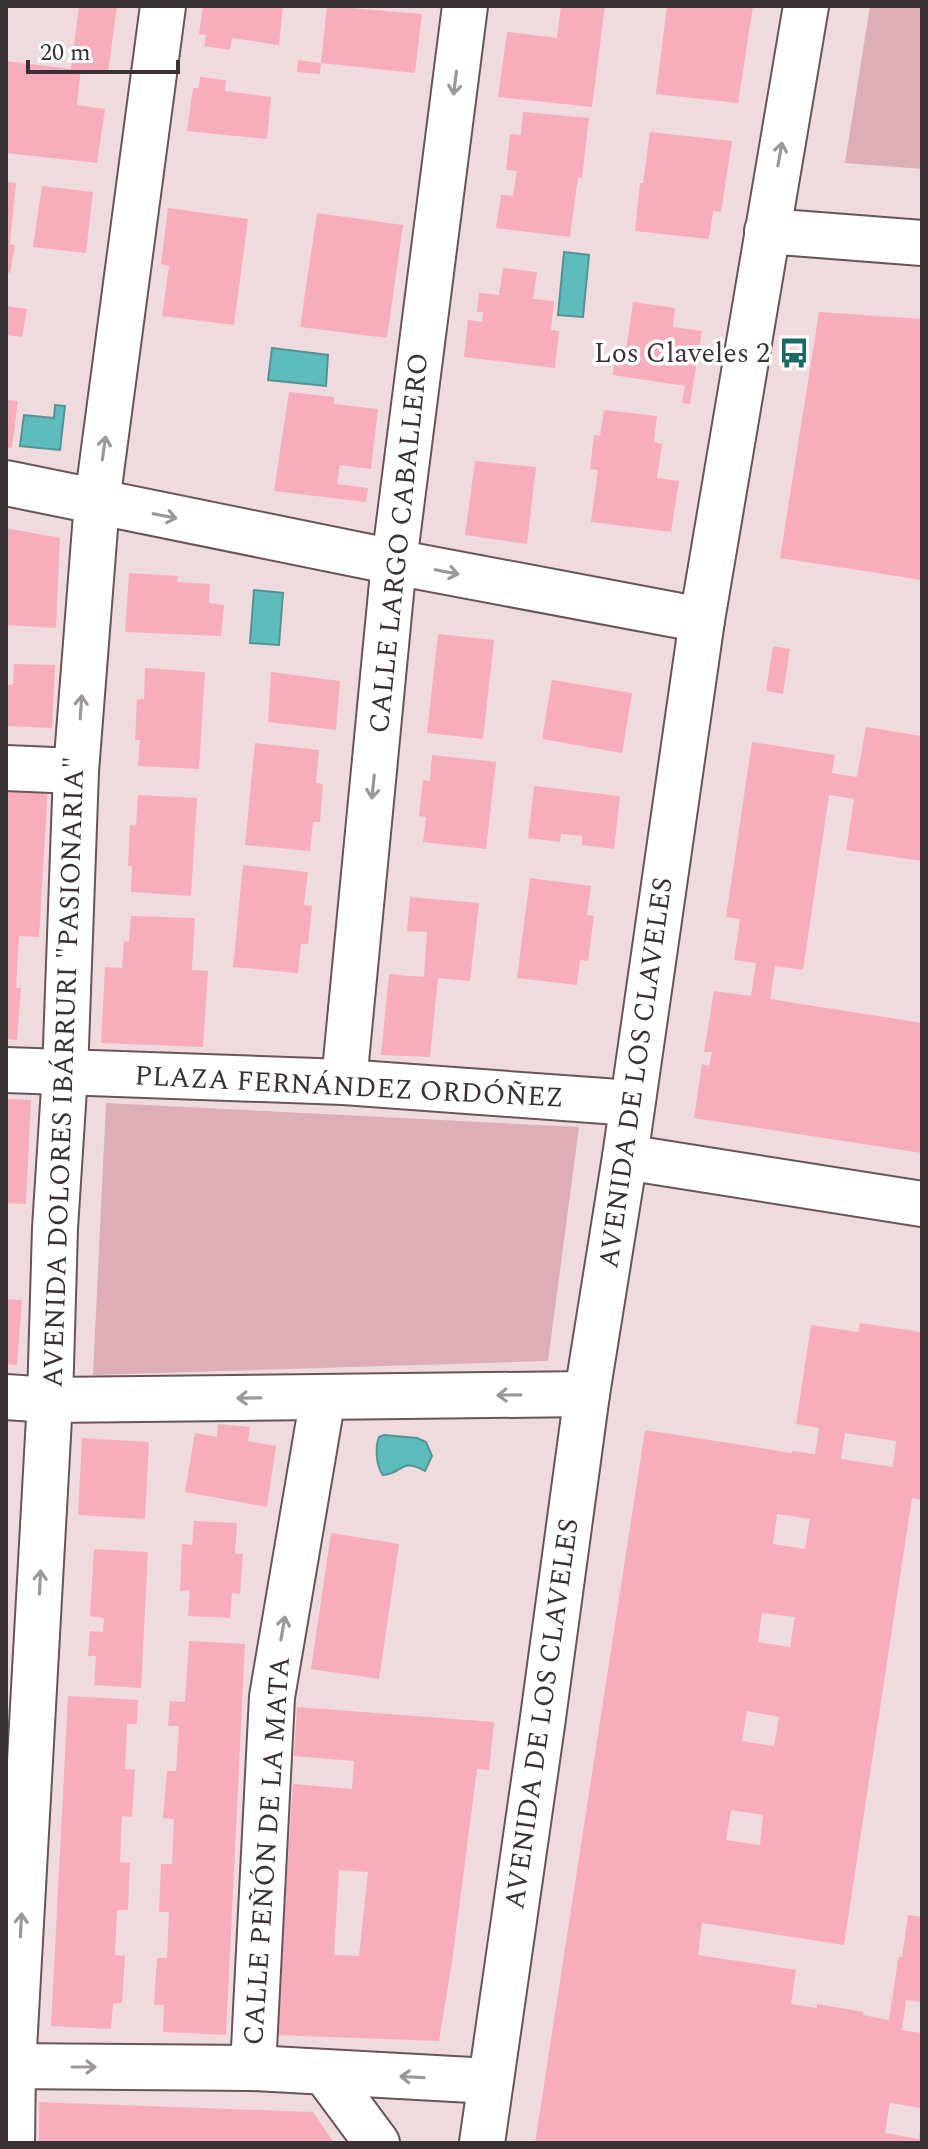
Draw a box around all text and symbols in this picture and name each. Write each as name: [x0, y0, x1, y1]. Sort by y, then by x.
scale bar: [28, 24, 178, 74]
text: 20 m: [40, 35, 91, 71]
one-way arrow: [447, 70, 462, 95]
one-way arrow: [774, 142, 789, 167]
place label: Los Claveles 2: [594, 332, 770, 375]
bus stop icon: Los Claveles 2: [777, 336, 811, 370]
street label: CALLE LARGO CABALLERO: [358, 351, 440, 735]
one-way arrow: [97, 436, 112, 461]
one-way arrow: [151, 509, 177, 524]
one-way arrow: [434, 565, 460, 580]
one-way arrow: [74, 694, 89, 721]
street label: AVENIDA DOLORES IBÁRRURI "PASIONARIA": [31, 756, 97, 1388]
one-way arrow: [365, 773, 380, 799]
street label: AVENIDA DE LOS CLAVELES: [587, 875, 685, 1271]
street label: PLAZA FERNÁNDEZ ORDÓÑEZ: [133, 1054, 565, 1120]
one-way arrow: [496, 1387, 523, 1402]
one-way arrow: [236, 1390, 263, 1406]
street label: AVENIDA DE LOS CLAVELES: [493, 1516, 591, 1912]
one-way arrow: [33, 1569, 48, 1596]
one-way arrow: [277, 1616, 292, 1641]
street label: CALLE PEÑÓN DE LA MATA: [232, 1655, 302, 2047]
one-way arrow: [14, 1912, 29, 1939]
one-way arrow: [70, 2059, 97, 2075]
one-way arrow: [399, 2070, 426, 2085]

